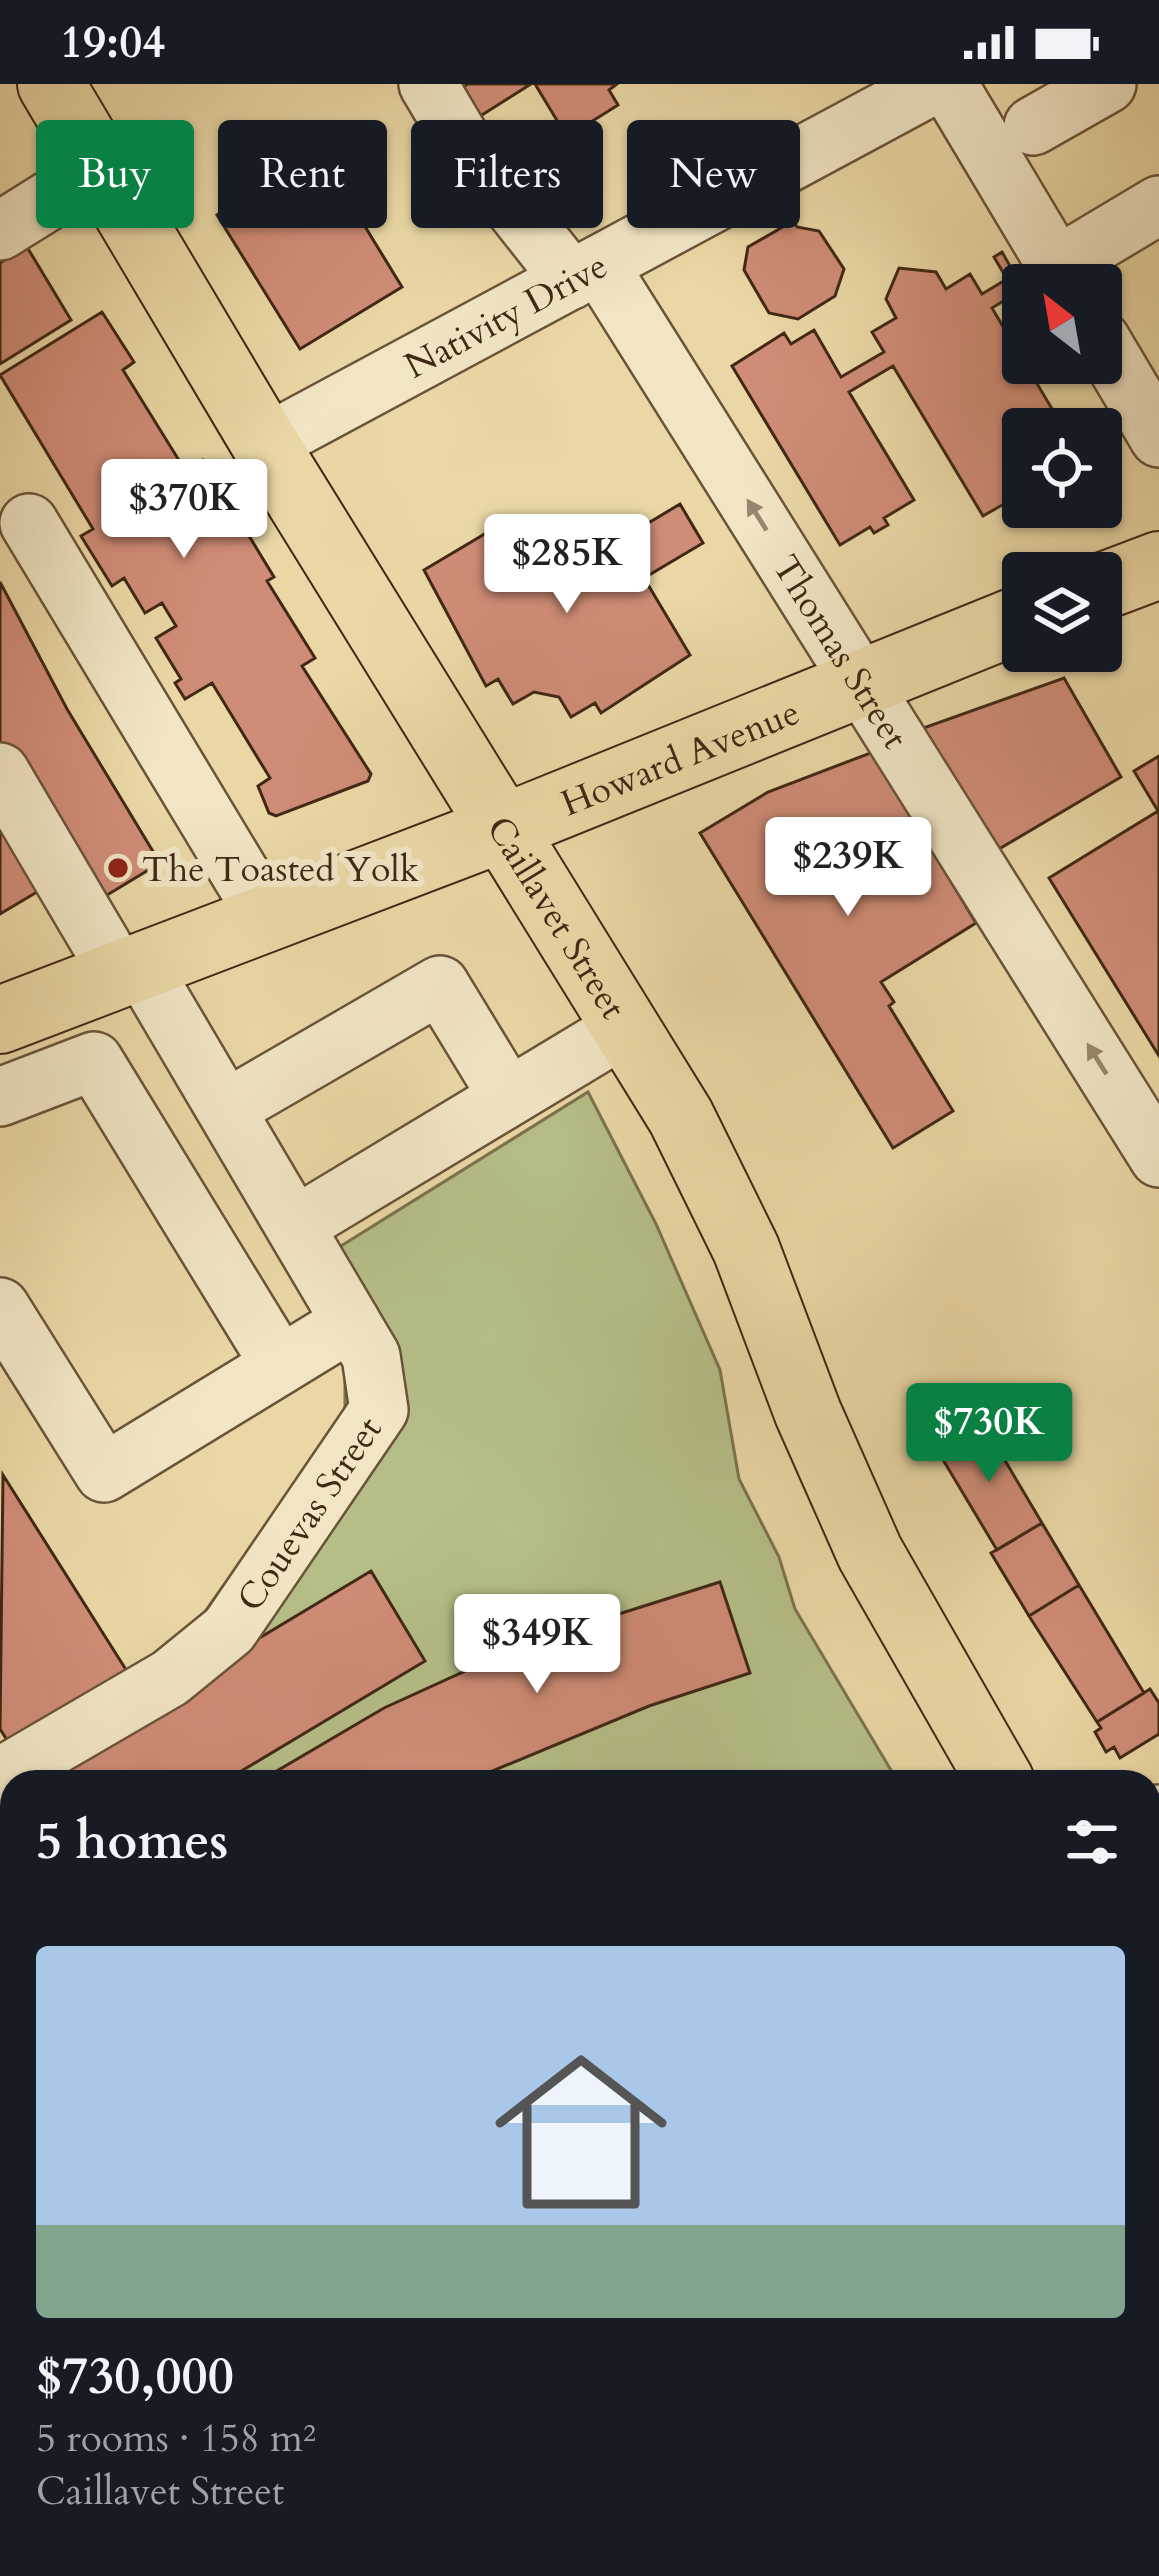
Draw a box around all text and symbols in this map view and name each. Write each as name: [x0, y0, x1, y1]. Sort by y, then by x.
text: 19:04: [60, 12, 165, 73]
chip: Buy: [36, 120, 194, 228]
chip: Rent: [218, 120, 387, 228]
chip: Filters: [411, 120, 603, 228]
chip: New: [627, 120, 800, 228]
street label: Nativity Drive: [396, 242, 616, 391]
north arrow: [1002, 264, 1122, 384]
map controls: [1002, 264, 1122, 672]
button: locate: [1002, 408, 1122, 528]
pin: $370K: [100, 459, 268, 561]
text: $370K: [128, 471, 240, 524]
one-way arrow: [746, 499, 768, 531]
pin: $285K: [483, 514, 651, 616]
text: $285K: [511, 526, 623, 579]
street label: Thomas Street: [761, 546, 919, 758]
button: layers: [1002, 552, 1122, 672]
street label: Howard Avenue: [554, 688, 807, 828]
street label: Caillavet Street: [475, 807, 637, 1028]
pin: $239K: [764, 817, 932, 919]
text: $239K: [792, 829, 904, 882]
place label: The Toasted Yolk: [142, 845, 420, 894]
marker: The Toasted Yolk: [105, 855, 131, 881]
one-way arrow: [1087, 1042, 1108, 1076]
pin: $730K: [905, 1383, 1073, 1485]
text: $730K: [933, 1395, 1045, 1448]
street label: Couevas Street: [226, 1407, 393, 1621]
pin: $349K: [453, 1594, 621, 1696]
text: $349K: [481, 1606, 593, 1659]
text: 5 homes: [36, 1807, 228, 1877]
icon: filters: [1059, 1809, 1125, 1875]
icon: home: [473, 2024, 689, 2240]
text: $730,000: [36, 2342, 234, 2412]
text: 5 rooms · 158 m²: [36, 2412, 316, 2465]
text: Caillavet Street: [36, 2465, 284, 2518]

